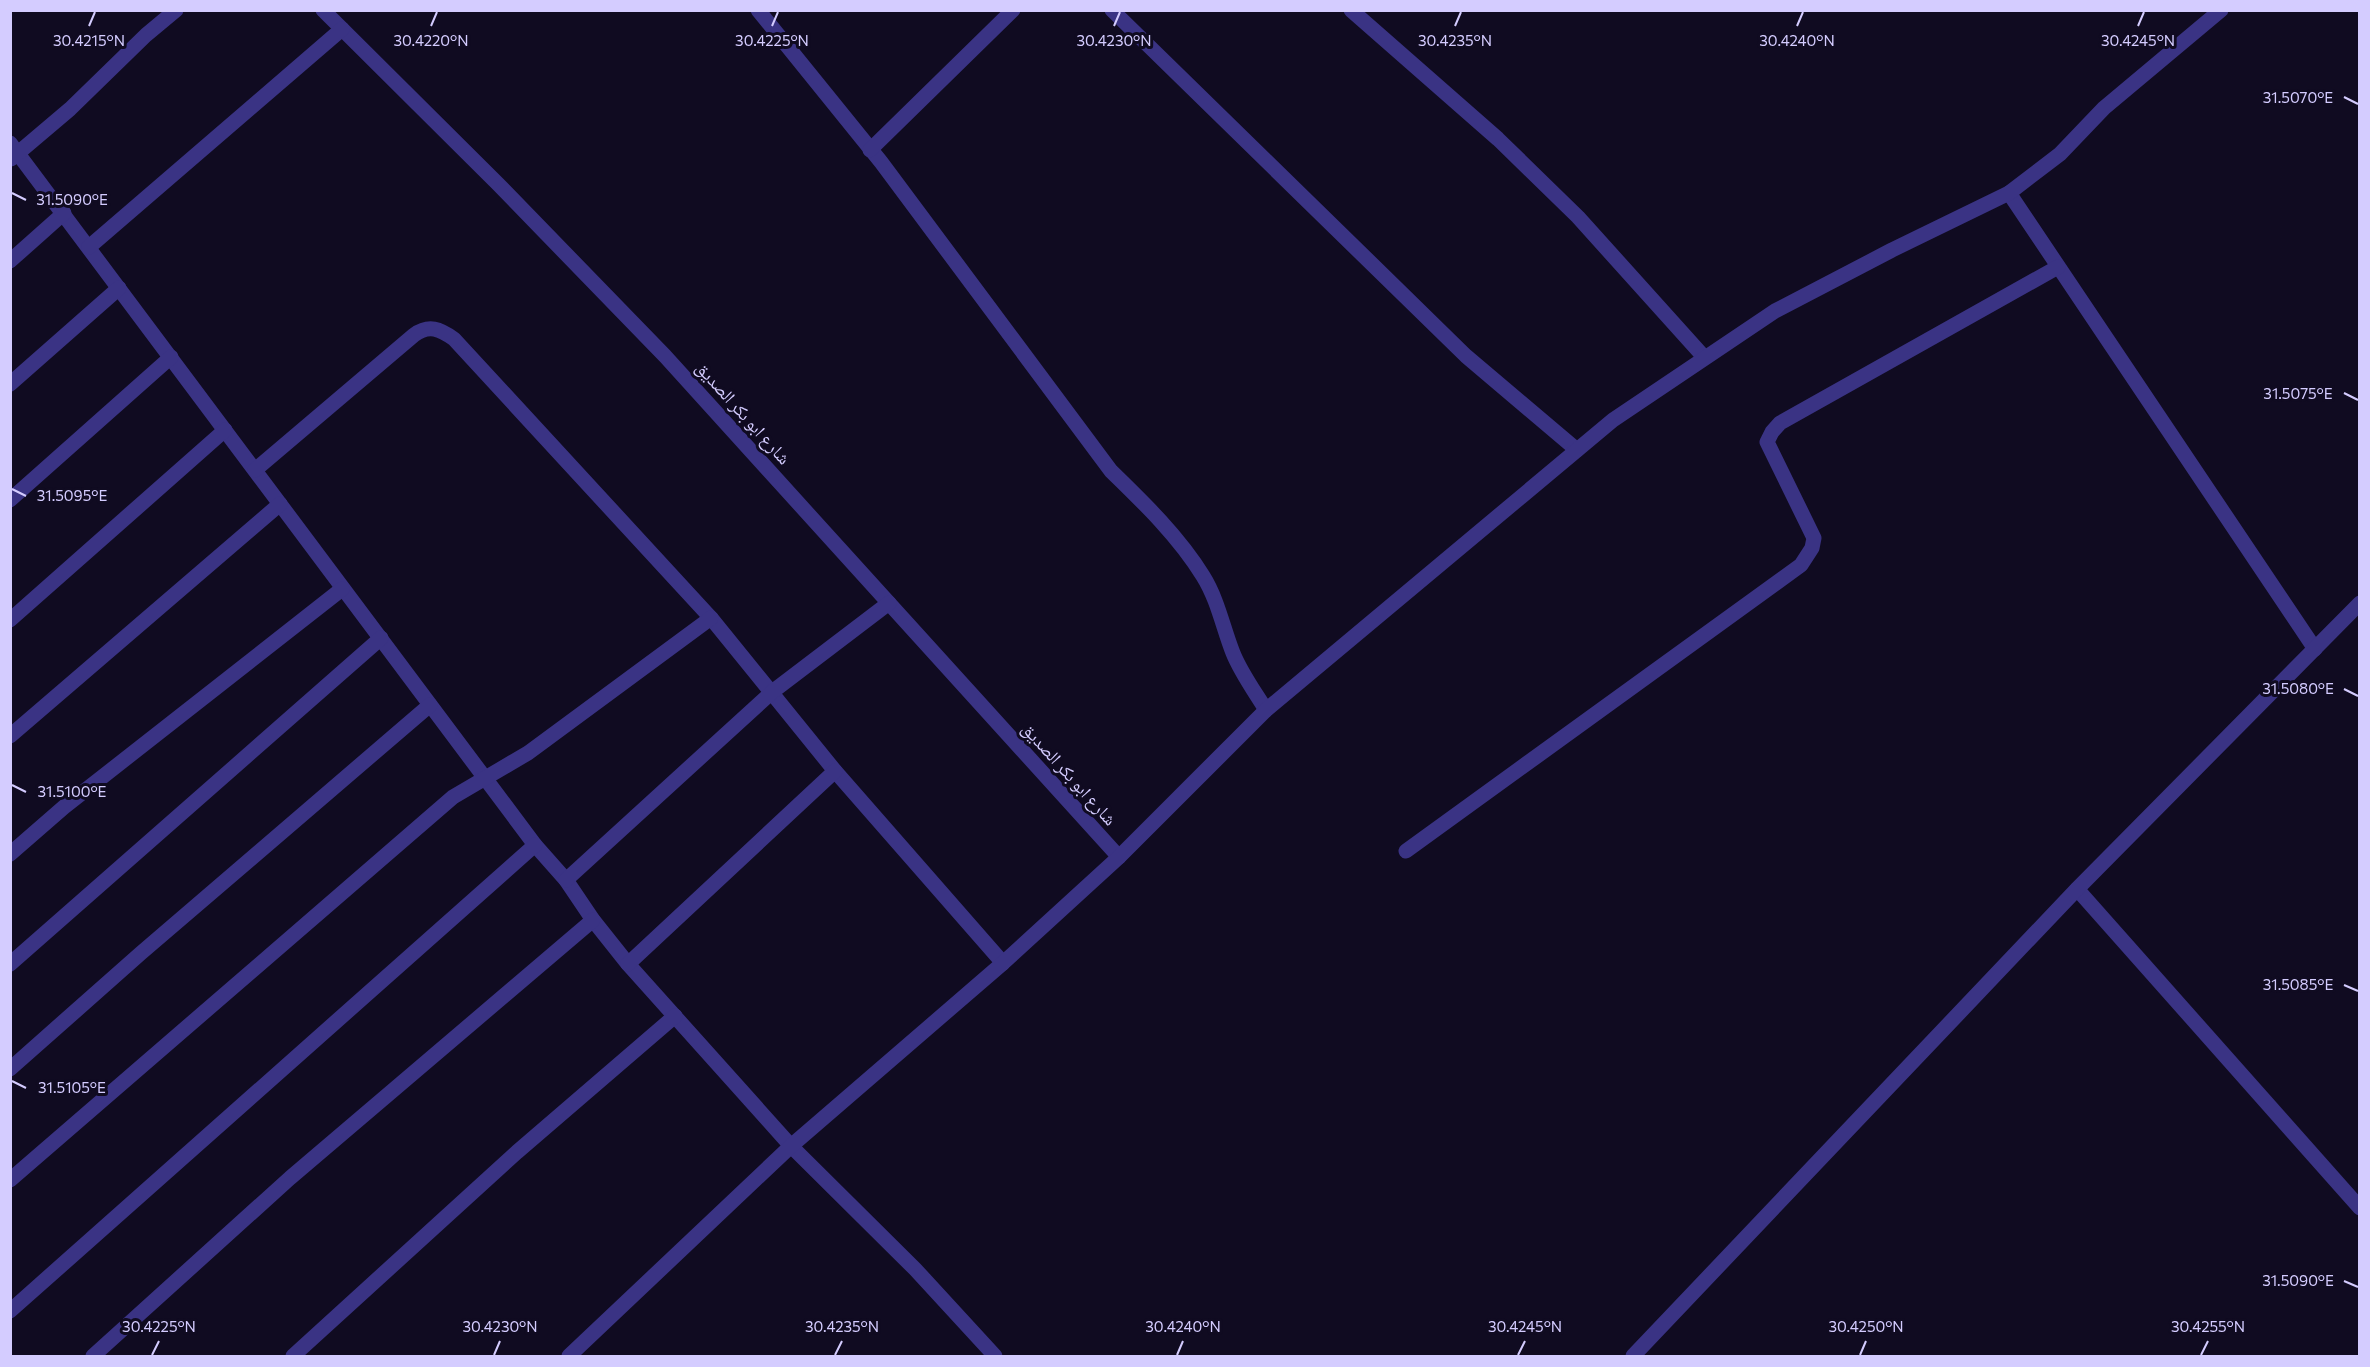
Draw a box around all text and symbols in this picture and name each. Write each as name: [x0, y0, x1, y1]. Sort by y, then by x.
text: 30.4215°N: [53, 31, 125, 49]
text: 30.4220°N: [394, 31, 468, 49]
text: 30.4225°N: [735, 31, 809, 49]
text: 30.4230°N: [1076, 31, 1152, 49]
text: 30.4235°N: [1418, 31, 1492, 49]
text: 30.4240°N: [1759, 31, 1835, 49]
text: 30.4245°N: [2101, 31, 2175, 49]
text: 31.5070°E: [2263, 88, 2333, 106]
text: 31.5090°E: [36, 190, 108, 208]
street label: شارع ابو بكر الصديق: [691, 356, 796, 469]
text: 31.5075°E: [2263, 384, 2333, 402]
text: 31.5095°E: [37, 486, 107, 504]
text: 31.5080°E: [2262, 679, 2334, 697]
street label: شارع ابو بكر الصديق: [1017, 717, 1122, 830]
text: 31.5100°E: [37, 782, 107, 800]
text: 31.5085°E: [2263, 975, 2333, 993]
text: 31.5105°E: [38, 1078, 106, 1096]
text: 31.5090°E: [2262, 1271, 2334, 1289]
text: 30.4225°N: [122, 1317, 196, 1335]
text: 30.4230°N: [462, 1317, 538, 1335]
text: 30.4235°N: [805, 1317, 879, 1335]
text: 30.4240°N: [1145, 1317, 1221, 1335]
text: 30.4245°N: [1488, 1317, 1562, 1335]
text: 30.4250°N: [1828, 1317, 1904, 1335]
text: 30.4255°N: [2171, 1317, 2245, 1335]

